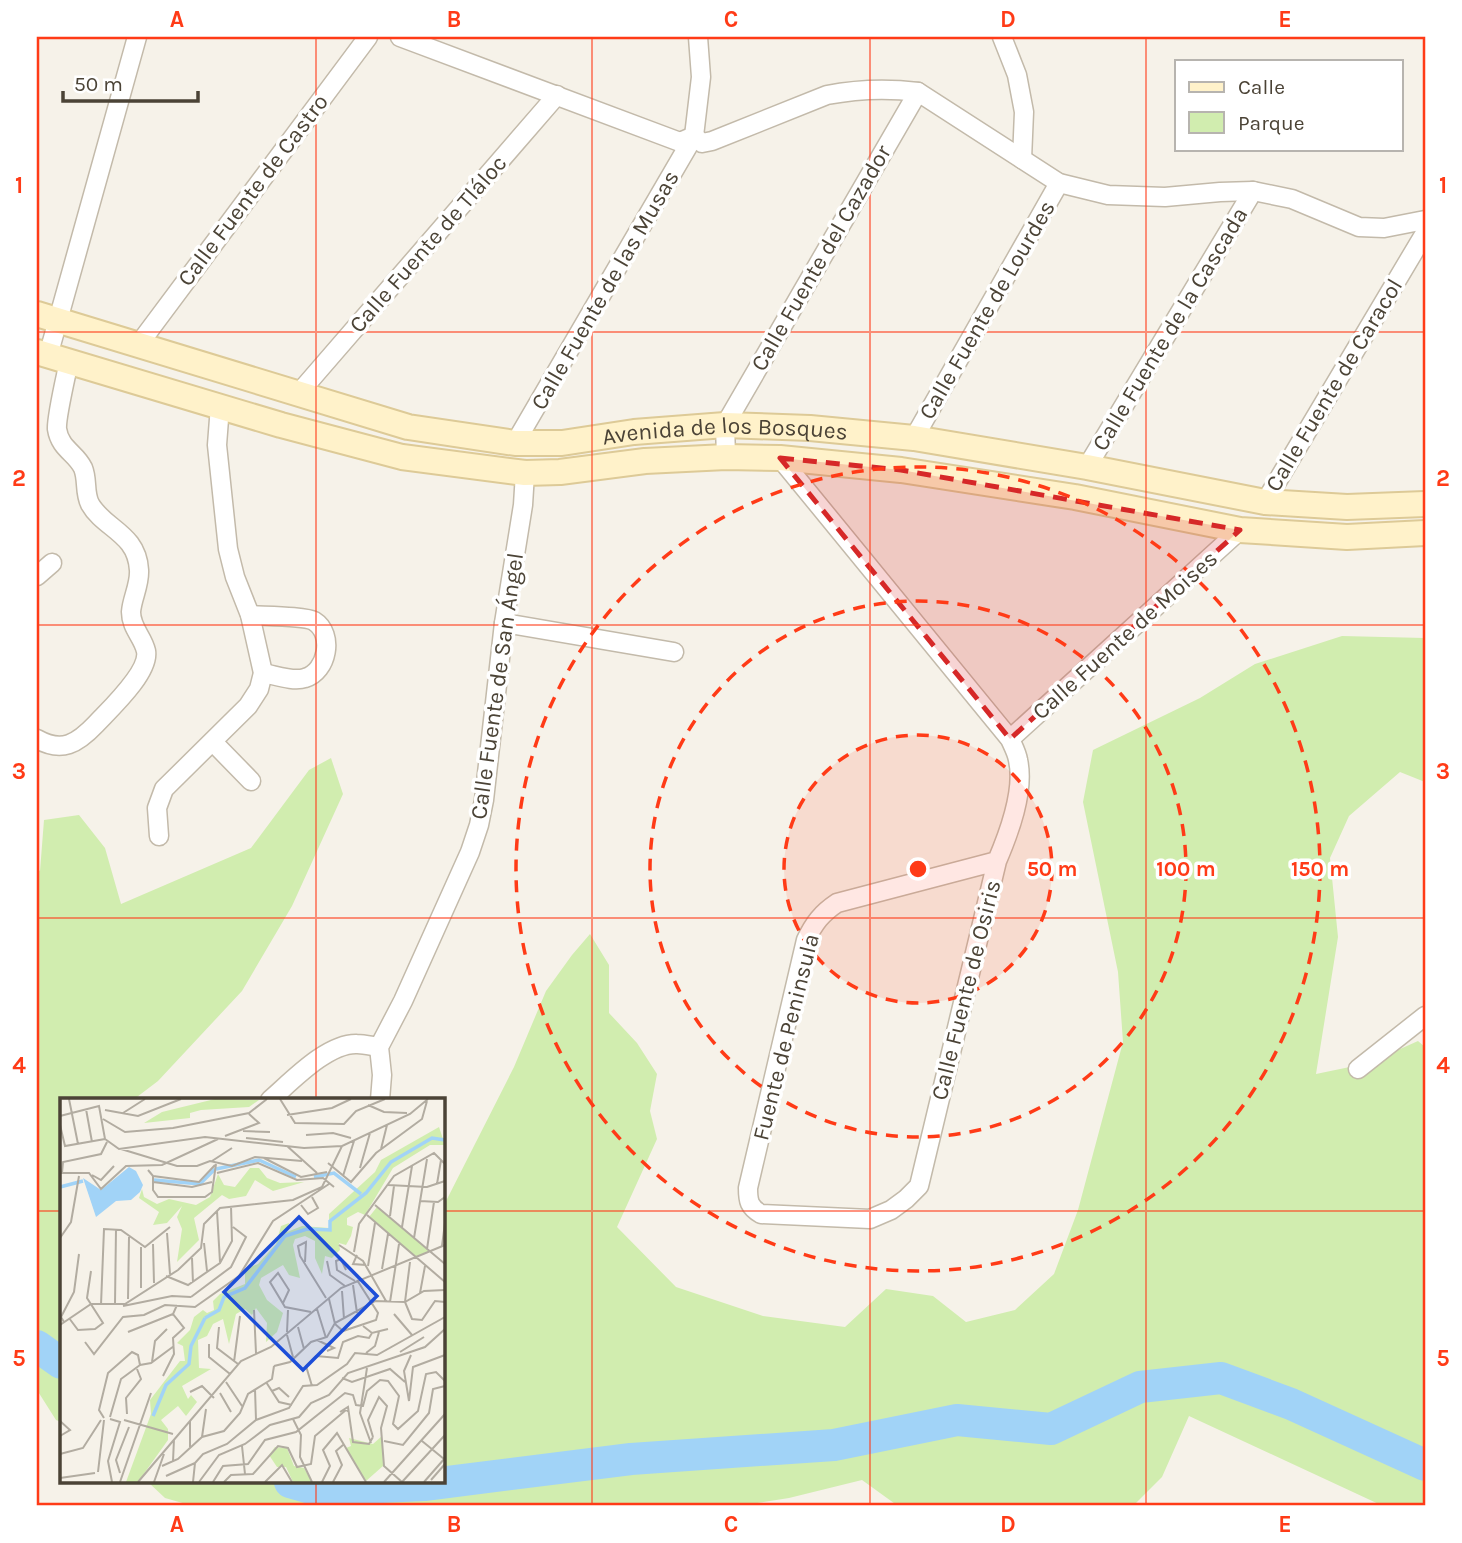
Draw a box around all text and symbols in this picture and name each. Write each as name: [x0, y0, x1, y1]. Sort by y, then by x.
text: A: [170, 6, 184, 33]
text: B: [447, 6, 461, 33]
text: C: [724, 6, 738, 33]
text: D: [1000, 6, 1016, 33]
text: E: [1278, 6, 1292, 33]
scale bar: [63, 60, 198, 104]
legend: [1175, 60, 1402, 150]
text: 50 m: [74, 72, 123, 96]
text: Calle: [1238, 75, 1285, 99]
street label: Calle Fuente de Castro: [172, 89, 334, 291]
text: Parque: [1238, 111, 1305, 135]
street label: Calle Fuente del Cazador: [745, 140, 897, 376]
street label: Calle Fuente de Tláloc: [344, 150, 512, 338]
street label: Calle Fuente de las Musas: [525, 166, 685, 414]
text: 1: [15, 172, 23, 199]
text: 1: [1439, 172, 1447, 199]
street label: Calle Fuente de Lourdes: [913, 196, 1061, 424]
street label: Calle Fuente de la Cascada: [1087, 202, 1253, 456]
street label: Calle Fuente de Caracol: [1260, 274, 1408, 496]
street label: Avenida de los Bosques: [600, 411, 849, 450]
text: 2: [12, 465, 26, 492]
text: 2: [1436, 465, 1450, 492]
street label: Calle Fuente de Moises: [1027, 545, 1223, 725]
street label: Calle Fuente de San Ángel: [465, 551, 529, 821]
text: 3: [12, 758, 26, 785]
text: 3: [1436, 758, 1450, 785]
centre of rings: [906, 857, 930, 881]
text: 50 m: [1027, 857, 1077, 881]
text: 100 m: [1156, 857, 1216, 881]
text: 150 m: [1291, 857, 1349, 881]
street label: Calle Fuente de Osiris: [926, 877, 1006, 1103]
street label: Fuente de Peninsula: [747, 931, 825, 1143]
text: 4: [12, 1052, 26, 1079]
text: 4: [1436, 1052, 1450, 1079]
inset map: [60, 1098, 444, 1484]
text: 5: [12, 1345, 26, 1372]
text: 5: [1436, 1345, 1450, 1372]
text: A: [170, 1511, 184, 1538]
text: B: [447, 1511, 461, 1538]
text: C: [724, 1511, 738, 1538]
text: D: [1000, 1511, 1016, 1538]
text: E: [1278, 1511, 1292, 1538]

